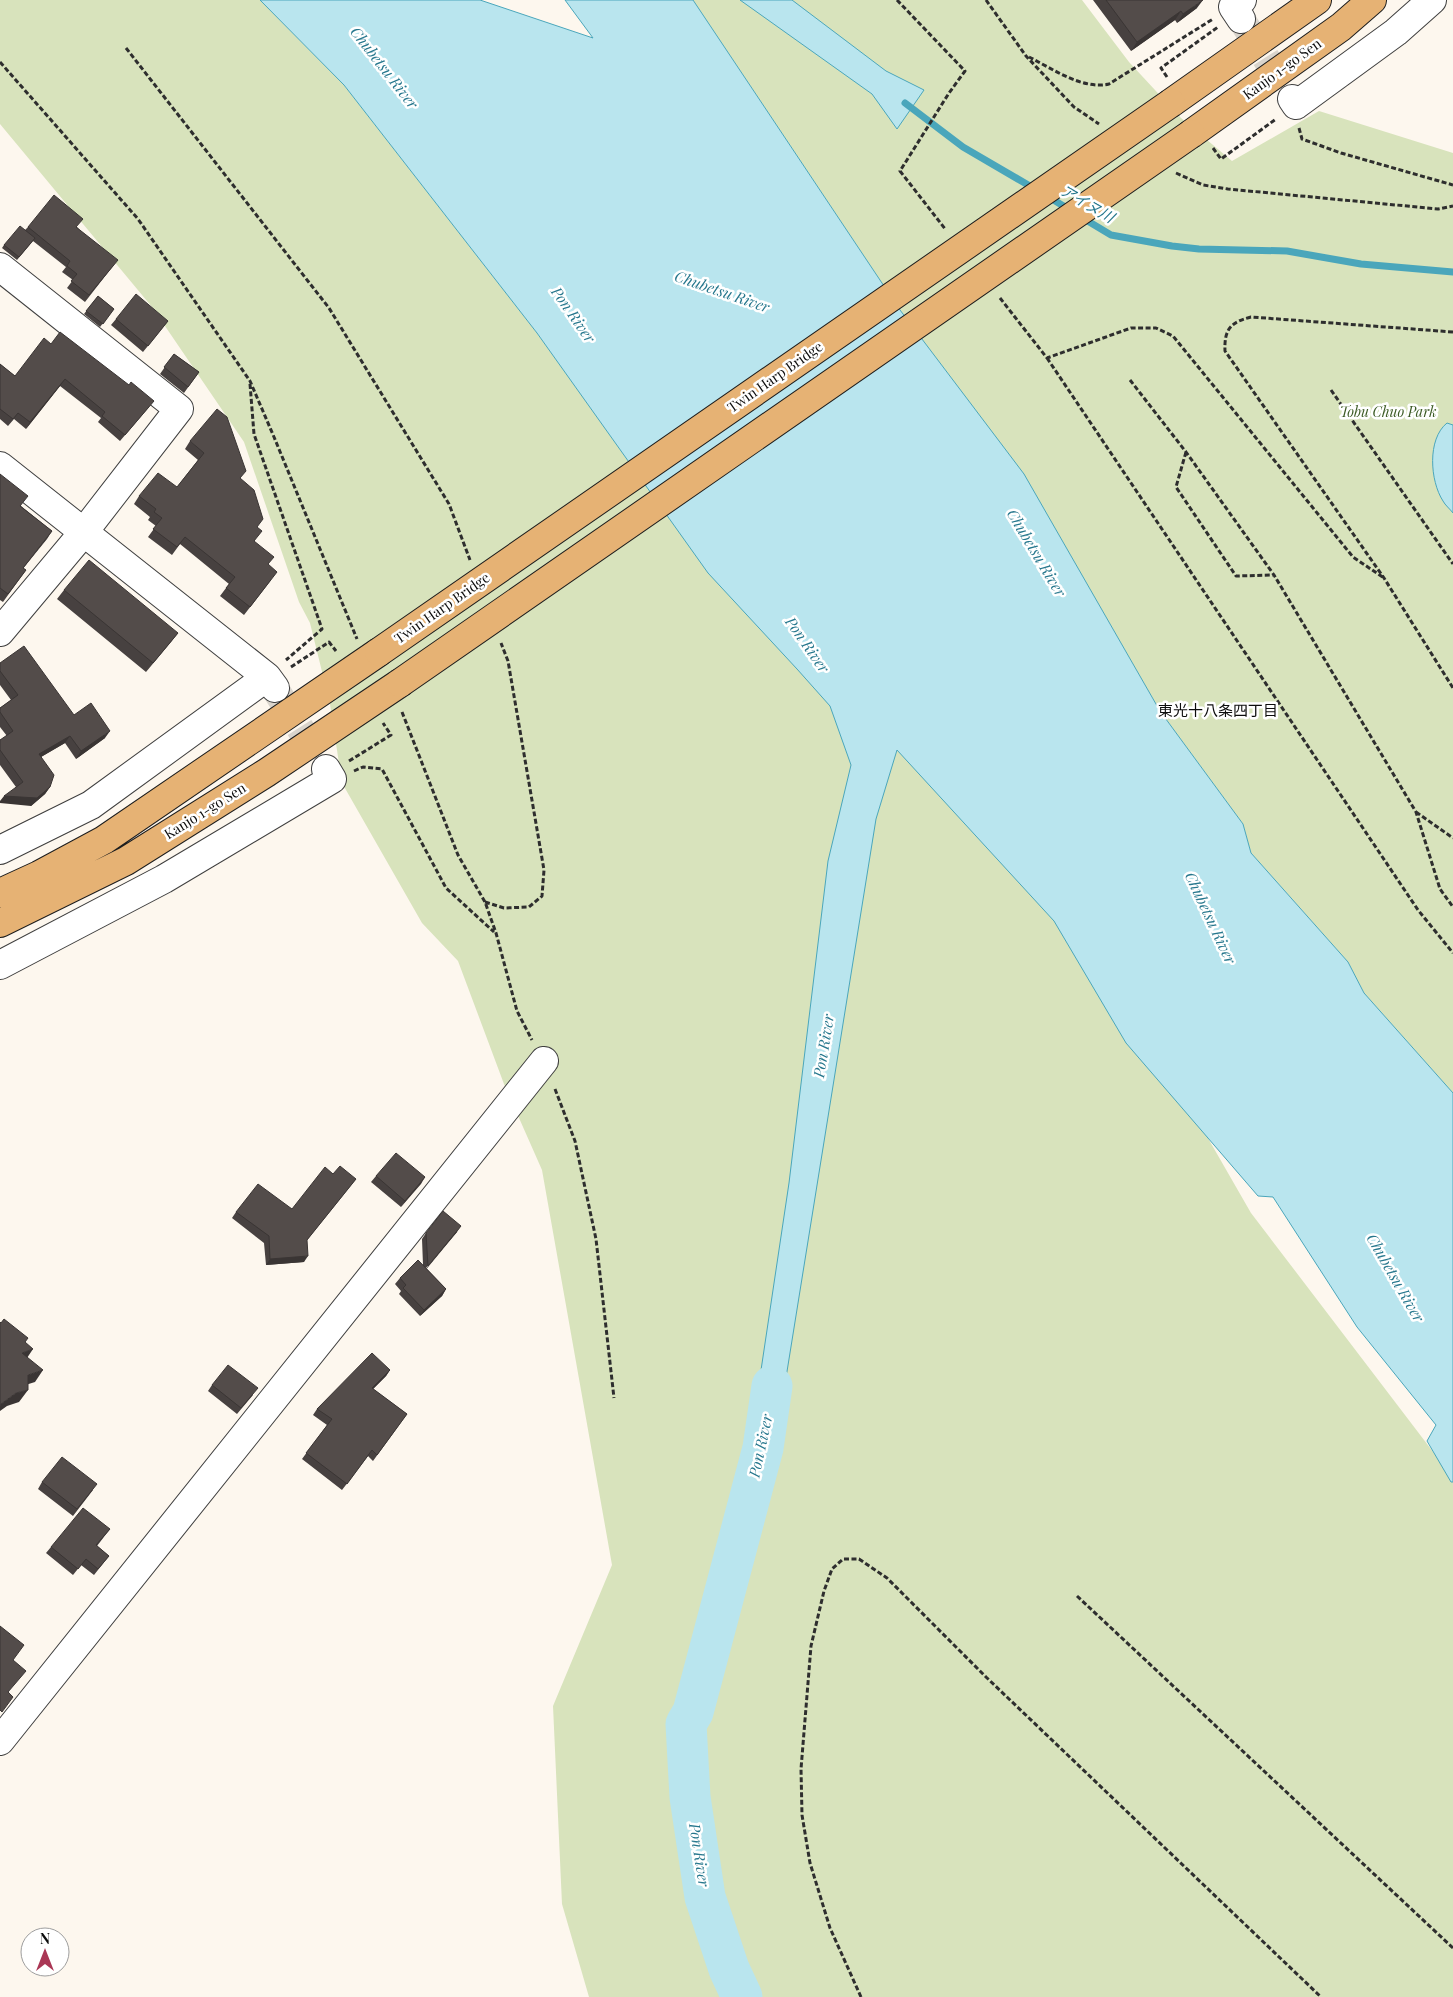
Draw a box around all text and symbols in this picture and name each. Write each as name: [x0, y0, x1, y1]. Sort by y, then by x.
water label: Chubetsu River: [346, 22, 424, 113]
street label: Kanjo 1-go Sen: [1239, 33, 1325, 104]
water label: アイヌ川: [1057, 180, 1120, 228]
water label: Chubetsu River: [672, 265, 773, 317]
water label: Pon River: [547, 282, 601, 347]
street label: Twin Harp Bridge: [723, 337, 826, 417]
park label: Tobu Chuo Park: [1340, 402, 1436, 421]
water label: Chubetsu River: [1003, 505, 1071, 601]
street label: Twin Harp Bridge: [390, 568, 493, 648]
water label: Pon River: [781, 612, 835, 677]
district label: 東光十八条四丁目: [1158, 700, 1278, 720]
street label: Kanjo 1-go Sen: [160, 778, 250, 843]
water label: Chubetsu River: [1181, 869, 1241, 967]
water label: Pon River: [808, 1012, 838, 1080]
water label: Chubetsu River: [1362, 1230, 1430, 1326]
water label: Pon River: [743, 1412, 777, 1480]
water label: Pon River: [685, 1821, 715, 1889]
north arrow: [20, 1927, 70, 1977]
text: N: [40, 1929, 50, 1948]

